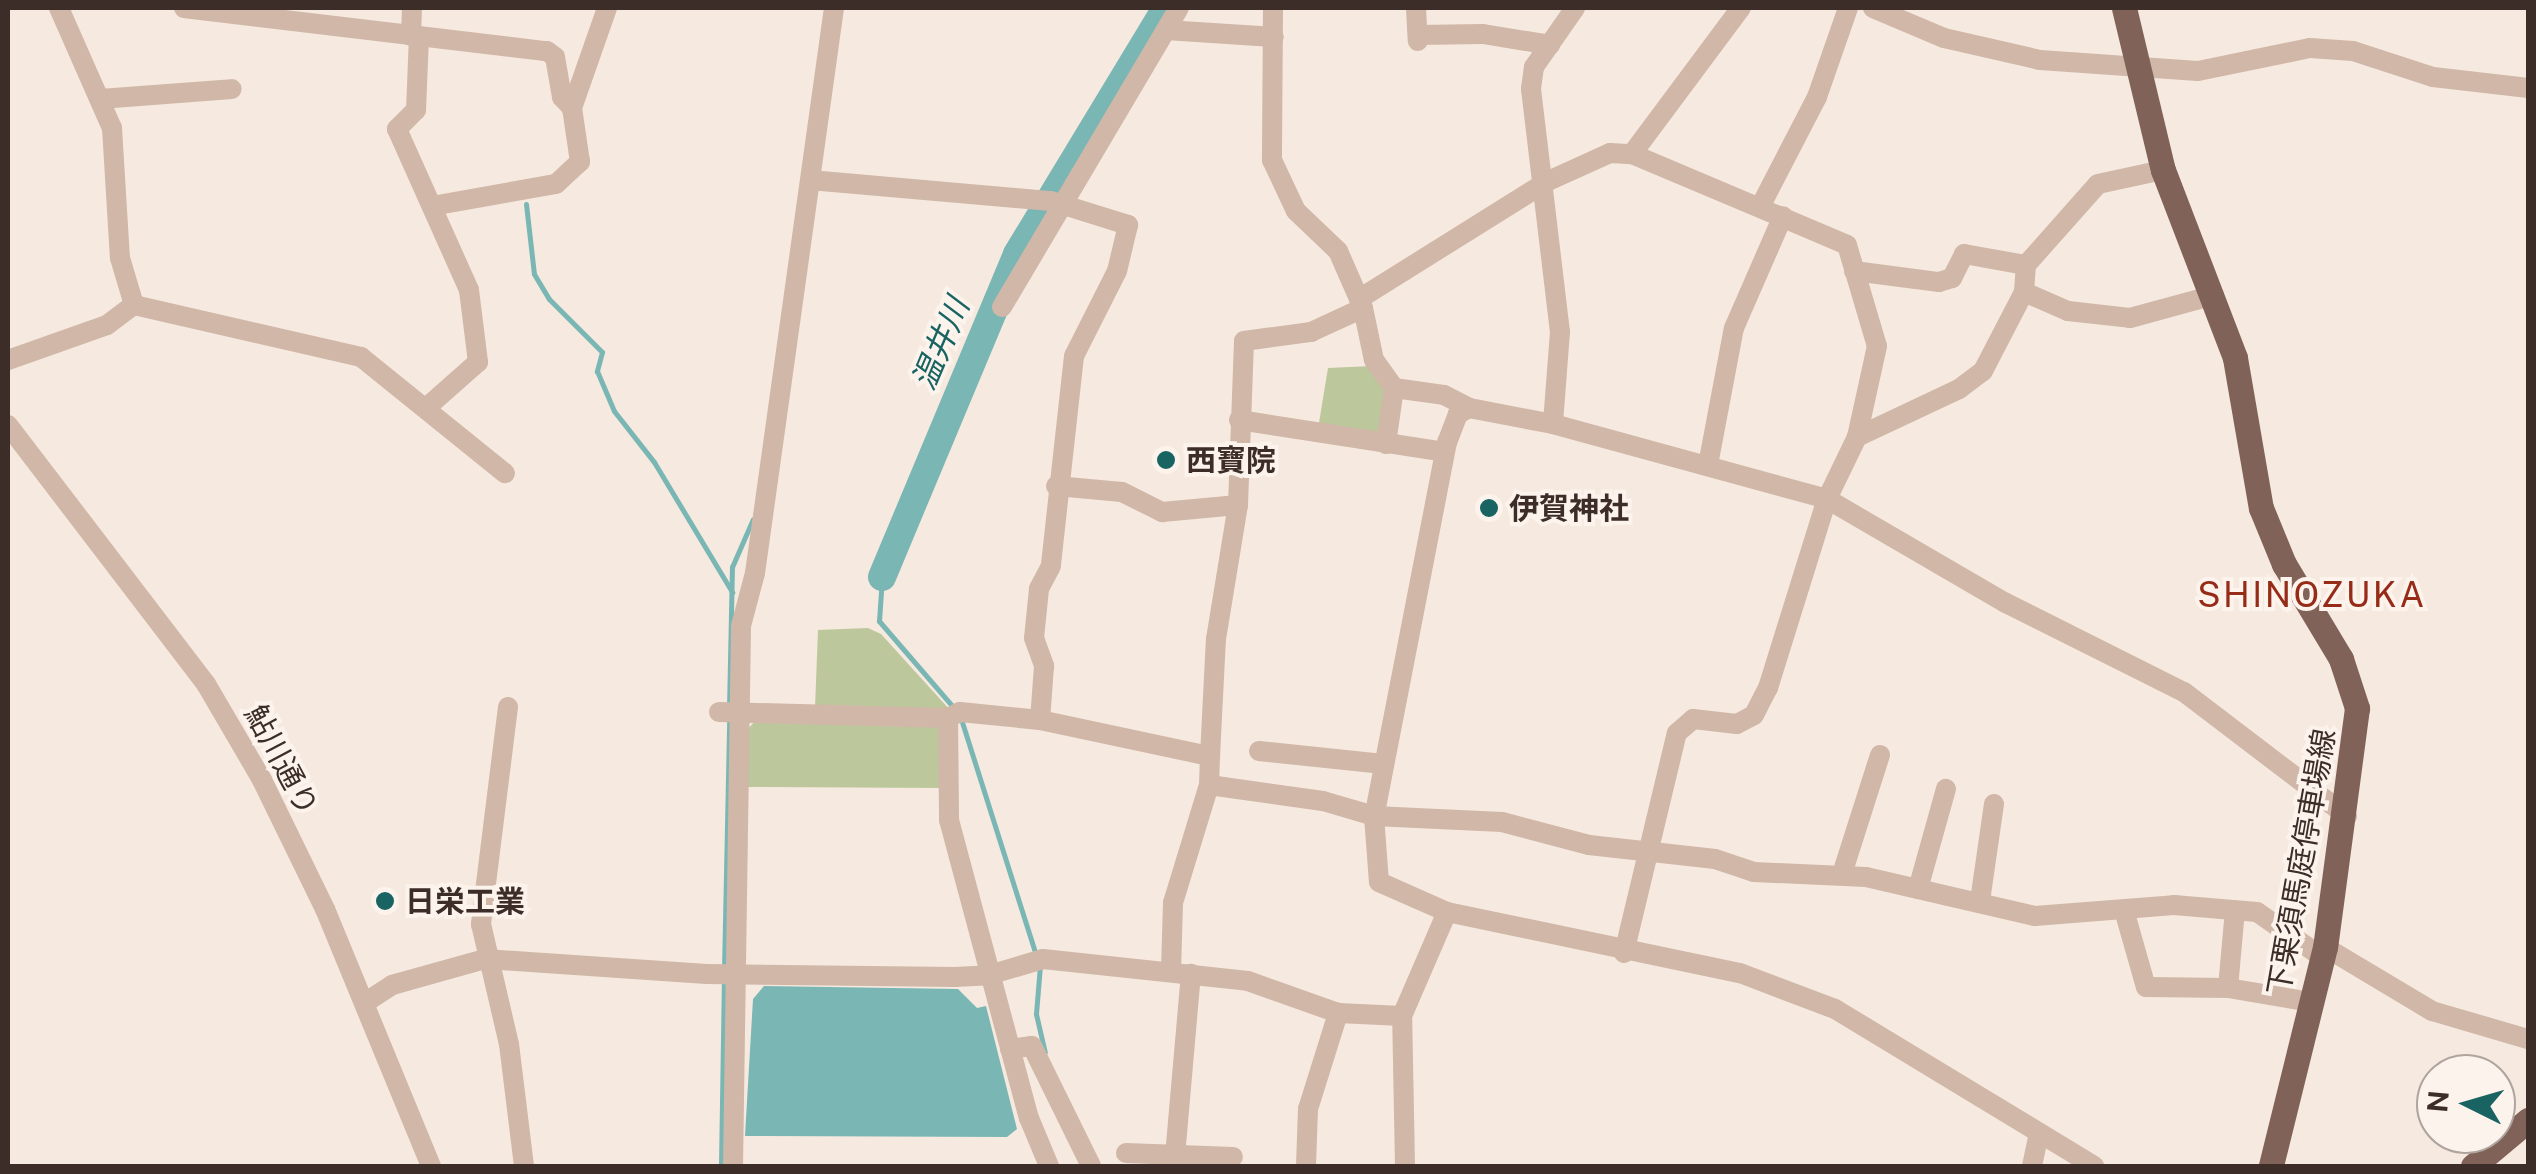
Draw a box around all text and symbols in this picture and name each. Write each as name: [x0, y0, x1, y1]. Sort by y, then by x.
water label: 温井川: [905, 292, 977, 396]
place label: 西寶院: [1186, 442, 1276, 478]
marker: 西寶院: [1155, 449, 1177, 471]
place label: 伊賀神社: [1509, 490, 1629, 526]
marker: 伊賀神社: [1478, 497, 1500, 519]
district label: SHINOZUKA: [2197, 574, 2427, 616]
street label: 鮎川通り: [238, 699, 326, 821]
street label: 下栗須馬庭停車場線: [2260, 726, 2342, 998]
place label: 日栄工業: [405, 883, 525, 919]
marker: 日栄工業: [374, 890, 396, 912]
north arrow: [2416, 1054, 2516, 1154]
text: N: [2420, 1089, 2455, 1114]

